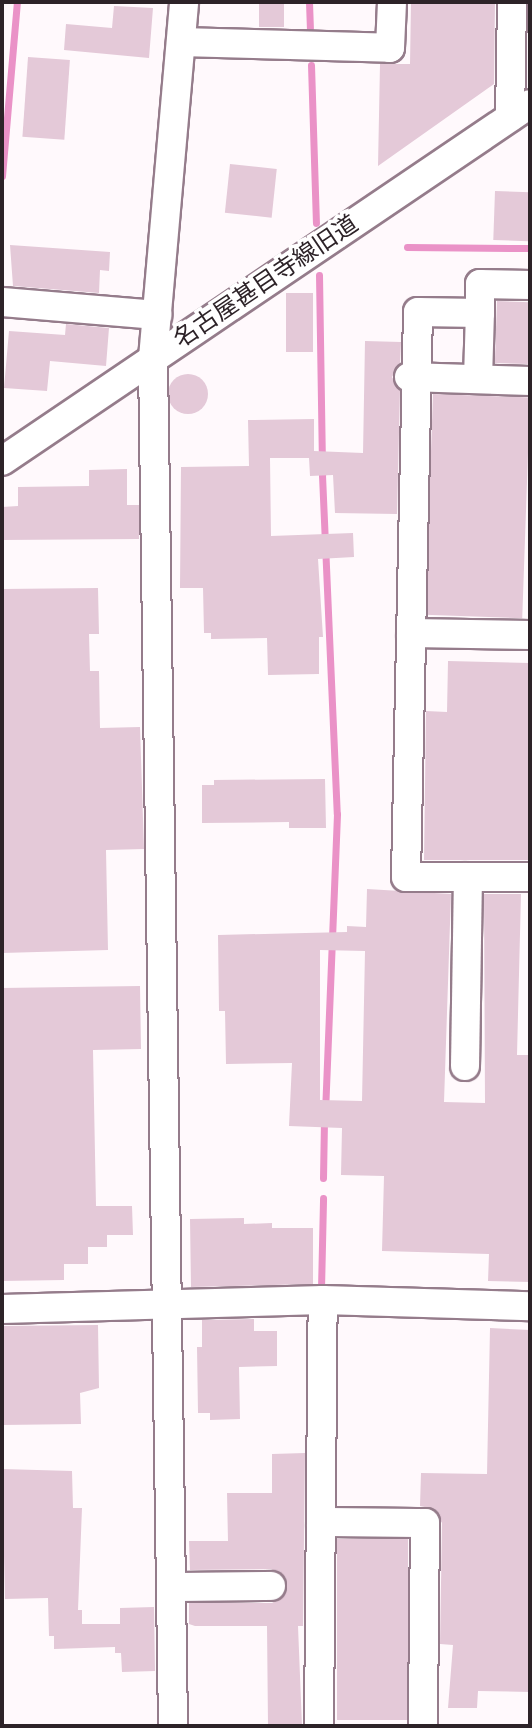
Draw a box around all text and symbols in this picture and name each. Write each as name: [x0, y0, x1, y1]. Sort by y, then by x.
street label: 名古屋甚目寺線旧道: [168, 210, 364, 354]

